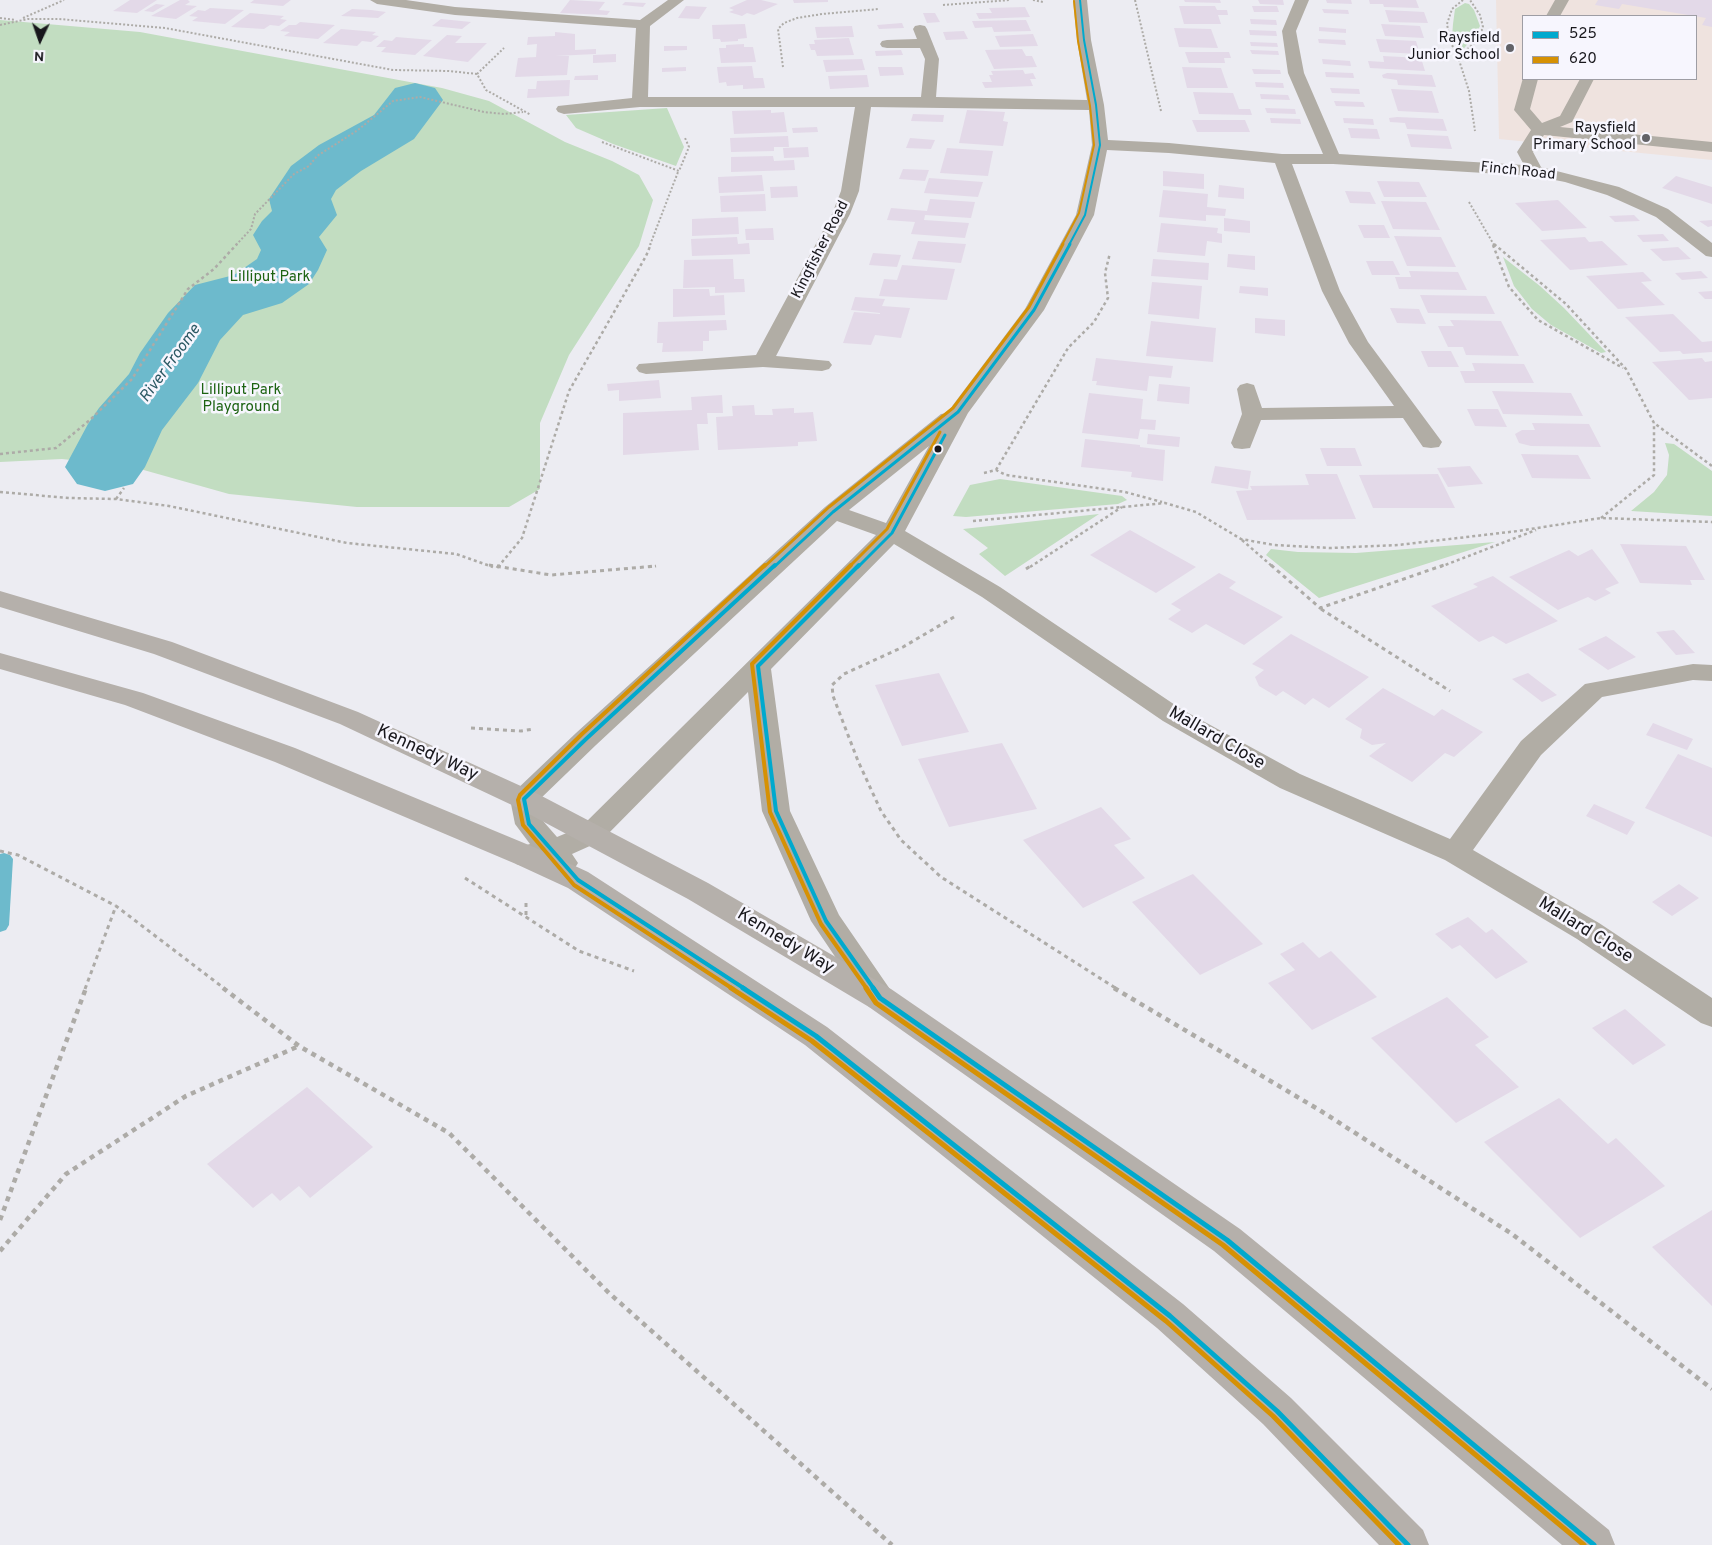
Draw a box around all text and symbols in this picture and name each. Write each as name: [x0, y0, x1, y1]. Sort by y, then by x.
north arrow: [15, 15, 65, 65]
legend: [1522, 15, 1697, 80]
text: 525: [1569, 25, 1597, 44]
place label: Raysfield Junior School: [1408, 30, 1500, 65]
marker: Raysfield Junior School: [1504, 42, 1516, 54]
text: N: [34, 47, 45, 64]
text: 620: [1569, 50, 1597, 69]
place label: Raysfield Primary School: [1533, 120, 1636, 155]
marker: Raysfield Primary School: [1640, 132, 1652, 144]
street label: Finch Road: [1480, 159, 1556, 185]
street label: Kingfisher Road: [789, 198, 853, 302]
park label: Lilliput Park: [230, 269, 310, 287]
water label: River Froome: [136, 321, 206, 407]
park label: Lilliput Park Playground: [201, 382, 281, 417]
unlabelled marker: [933, 444, 943, 454]
street label: Mallard Close: [1164, 703, 1268, 775]
street label: Kennedy Way: [373, 721, 481, 787]
street label: Mallard Close: [1534, 893, 1636, 969]
street label: Kennedy Way: [732, 905, 838, 979]

